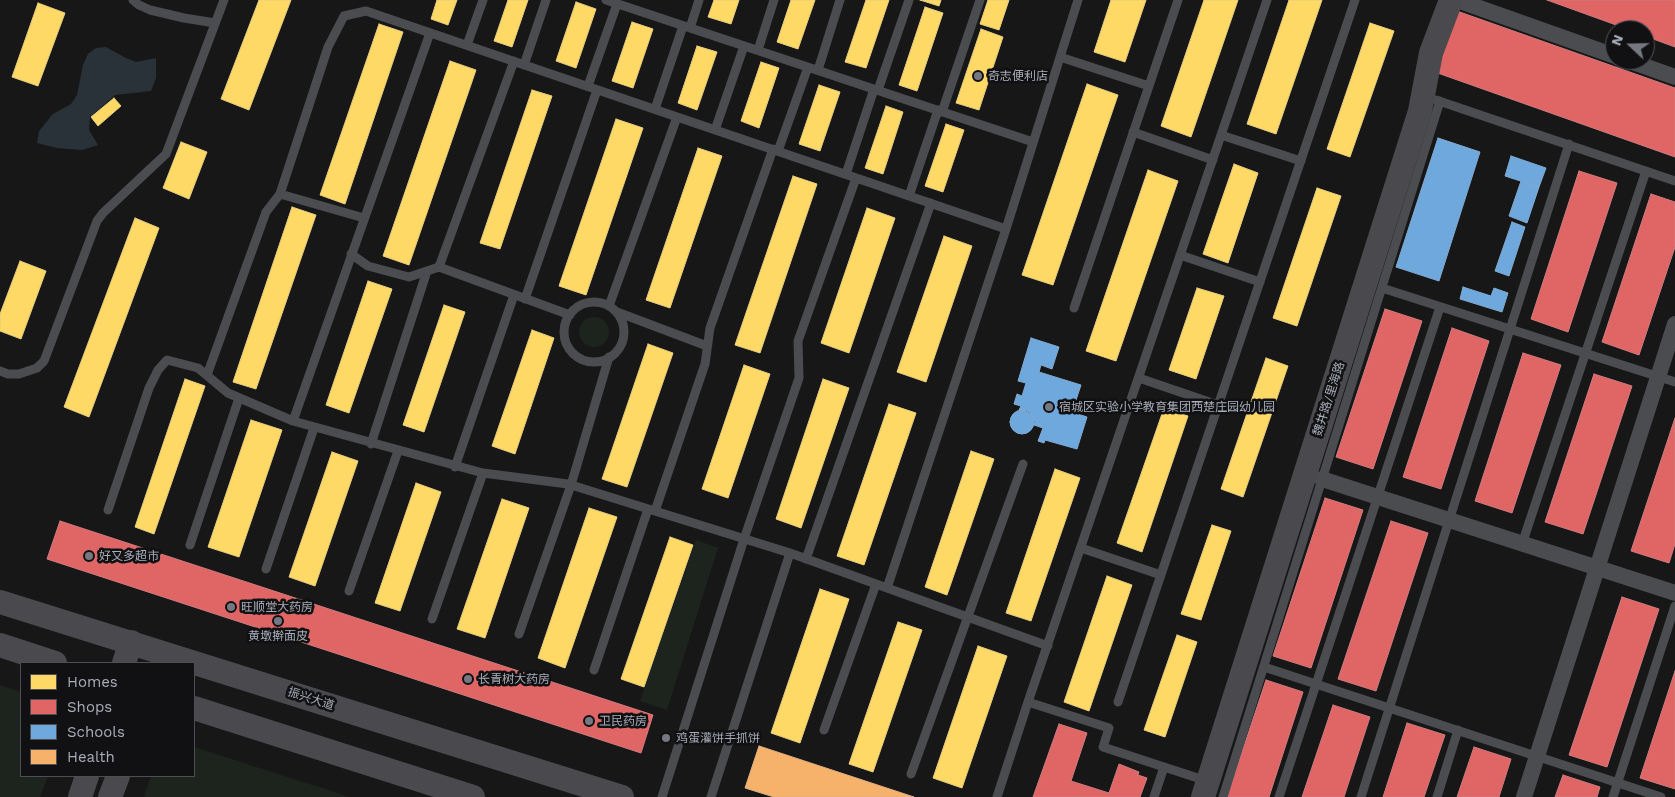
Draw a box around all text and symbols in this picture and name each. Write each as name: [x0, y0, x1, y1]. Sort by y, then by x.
north arrow: [1605, 20, 1655, 70]
text: N: [1608, 32, 1626, 48]
place label: 奇志便利店: [988, 69, 1048, 83]
marker: 奇志便利店: [972, 70, 984, 82]
street label: 魏井路/里海路: [1310, 360, 1348, 438]
place label: 宿城区实验小学教育集团西楚庄园幼儿园: [1059, 400, 1275, 414]
marker: 宿城区实验小学教育集团西楚庄园幼儿园: [1043, 401, 1055, 413]
place label: 好又多超市: [99, 549, 159, 563]
marker: 好又多超市: [83, 550, 95, 562]
place label: 旺顺堂大药房: [241, 600, 313, 614]
marker: 旺顺堂大药房: [225, 601, 237, 613]
marker: 黄墩擀面皮: [272, 615, 284, 627]
place label: 黄墩擀面皮: [248, 629, 308, 643]
legend: [20, 662, 195, 777]
place label: 长青树大药房: [478, 672, 550, 686]
text: Homes: [67, 673, 118, 691]
marker: 长青树大药房: [462, 673, 474, 685]
street label: 振兴大道: [286, 685, 336, 713]
text: Shops: [67, 698, 112, 716]
place label: 卫民药房: [599, 714, 647, 728]
marker: 卫民药房: [583, 715, 595, 727]
text: Schools: [67, 723, 125, 741]
place label: 鸡蛋灌饼手抓饼: [676, 731, 760, 745]
marker: 鸡蛋灌饼手抓饼: [660, 732, 672, 744]
text: Health: [67, 748, 115, 766]

